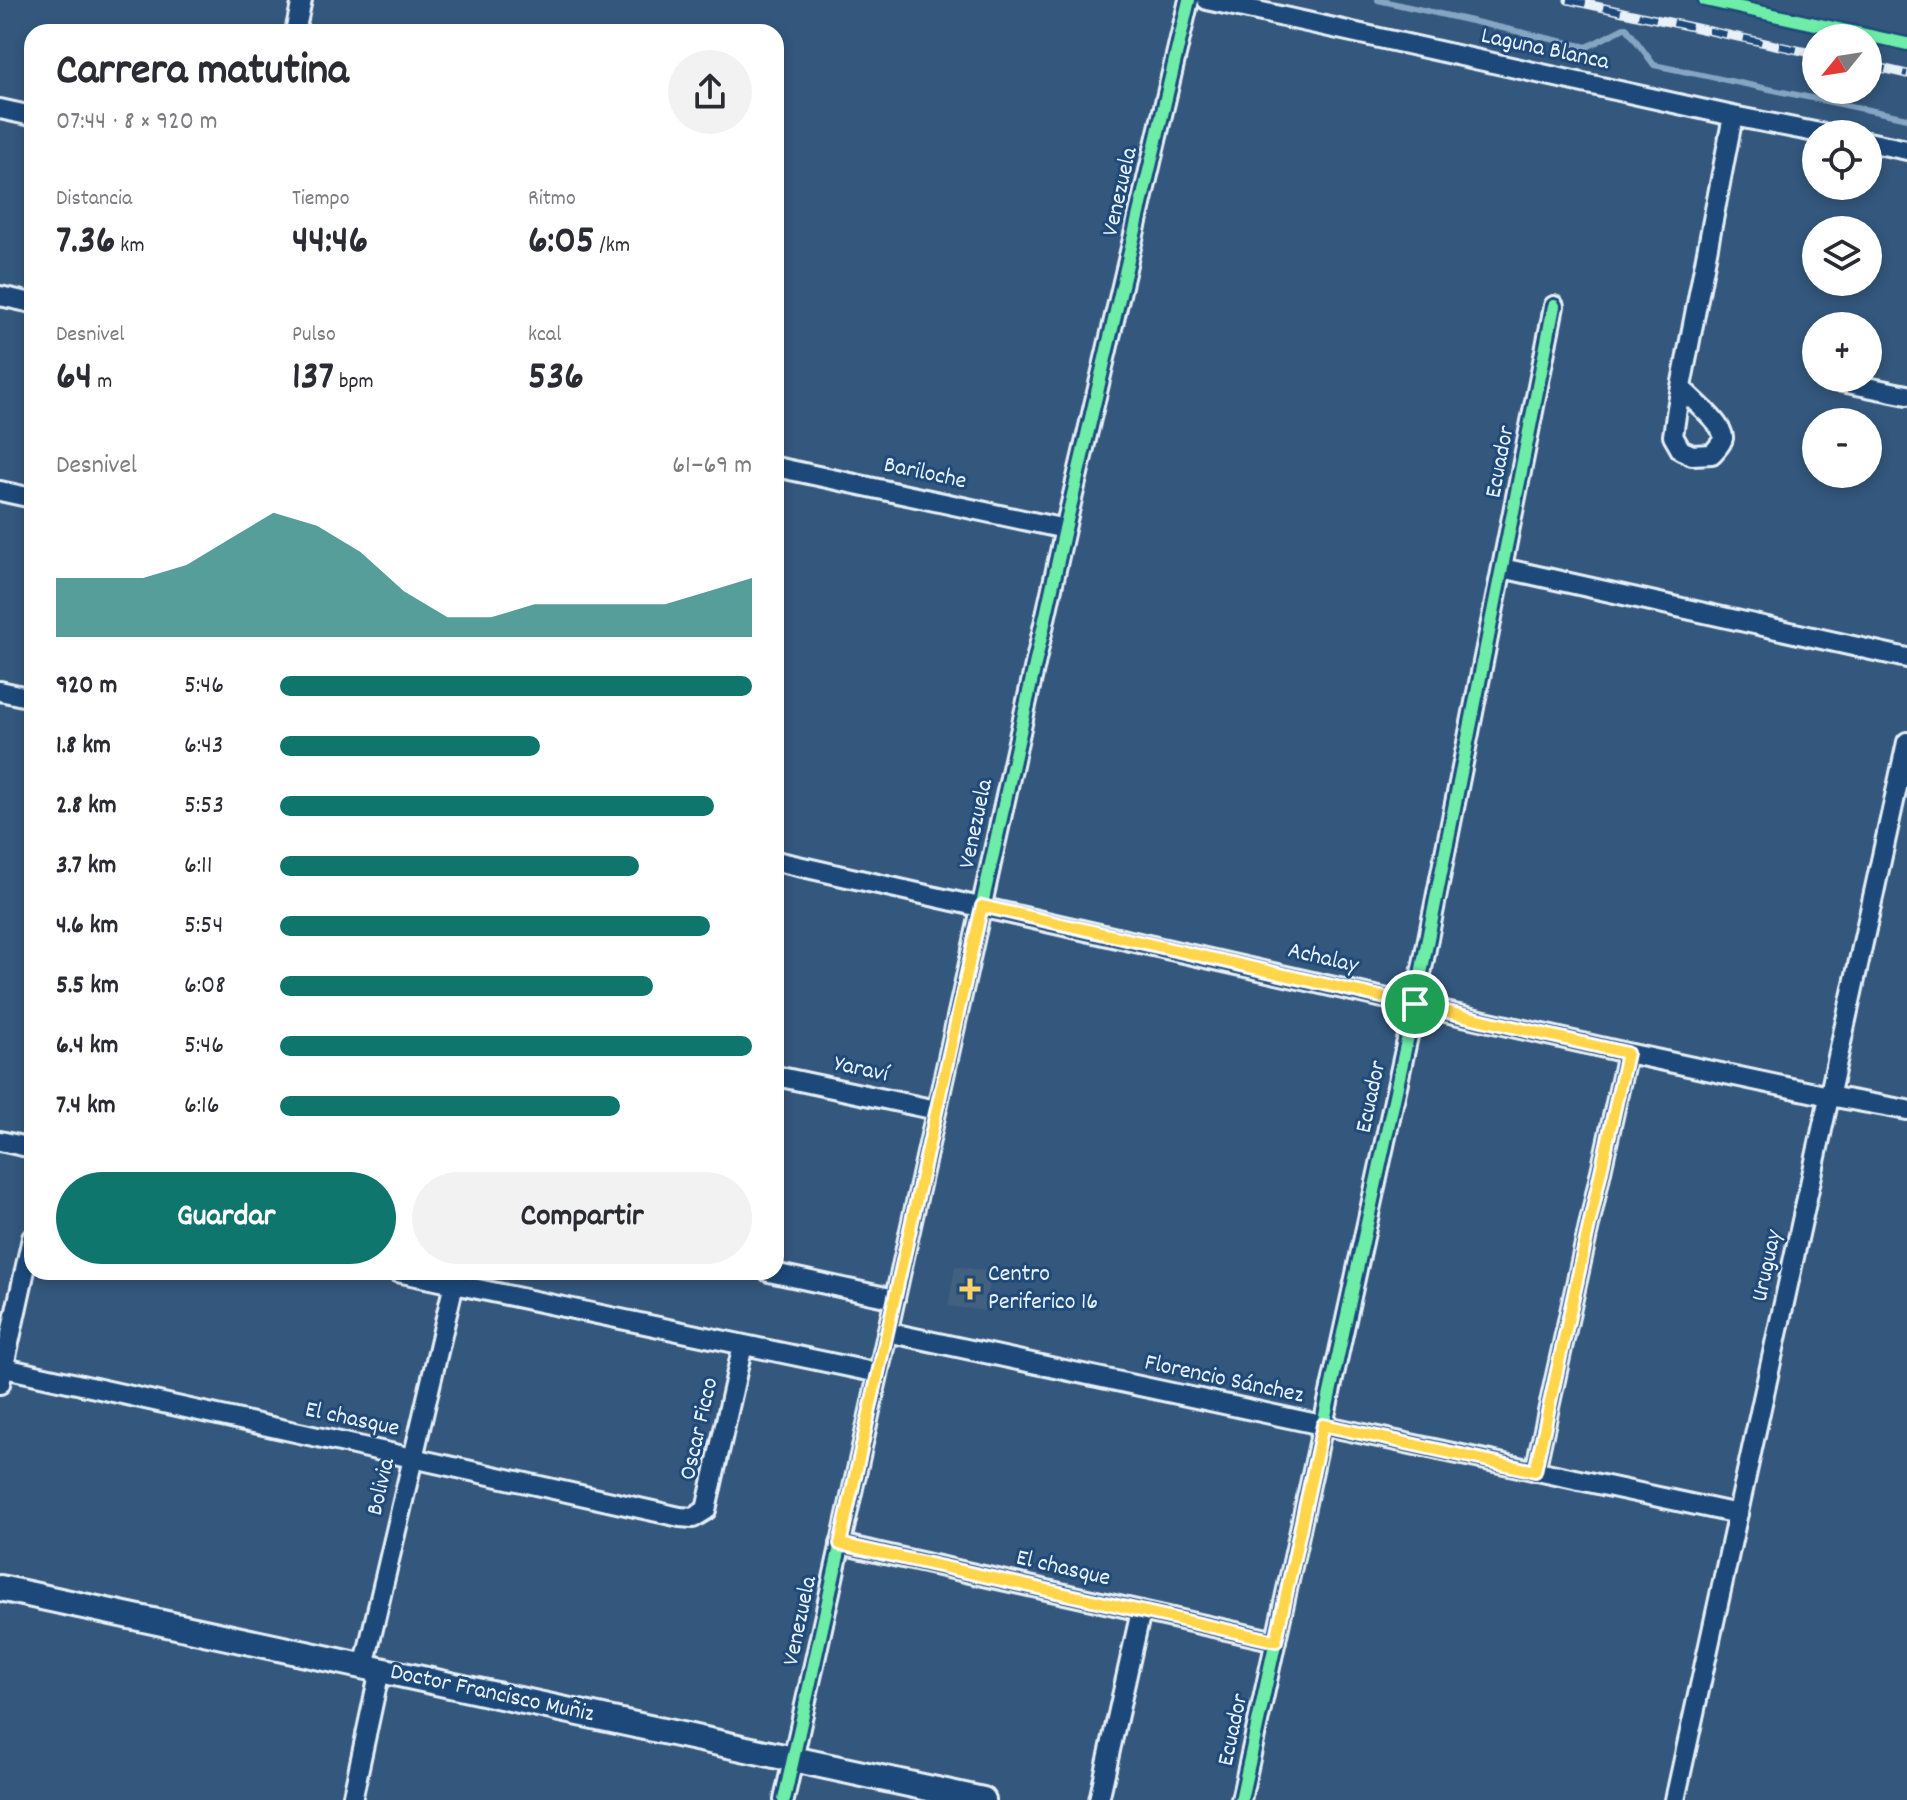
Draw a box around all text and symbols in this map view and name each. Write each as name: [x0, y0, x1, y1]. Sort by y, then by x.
street label: Laguna Blanca: [1478, 20, 1613, 80]
north arrow: [1802, 24, 1882, 104]
map controls: [1802, 24, 1882, 488]
text: Carrera matutina: [56, 42, 349, 105]
button: share: [668, 50, 752, 134]
text: 07:44 · 8 × 920 m: [56, 104, 218, 141]
button: locate: [1802, 120, 1882, 200]
street label: Venezuela: [1094, 143, 1148, 240]
text: Distancia: [56, 184, 132, 215]
text: Tiempo: [292, 184, 350, 215]
text: Ritmo: [528, 184, 576, 215]
text: 7.36: [56, 215, 115, 272]
text: 44:46: [292, 215, 368, 272]
text: 6:05: [528, 215, 595, 272]
button: layers: [1802, 216, 1882, 296]
text: km: [115, 231, 145, 262]
text: /km: [595, 231, 630, 262]
button: +: [1802, 312, 1882, 392]
text: Desnivel: [56, 320, 125, 351]
text: Pulso: [292, 320, 336, 351]
text: kcal: [528, 320, 561, 351]
text: 64: [56, 351, 92, 408]
text: 137: [292, 351, 334, 408]
text: 536: [528, 351, 584, 408]
text: m: [92, 367, 112, 398]
text: bpm: [334, 367, 374, 398]
button: −: [1802, 408, 1882, 488]
street label: Ecuador: [1477, 423, 1525, 501]
text: Desnivel: [56, 448, 137, 485]
text: 61–69 m: [672, 448, 752, 485]
street label: Bariloche: [881, 449, 969, 499]
text: 920 m: [56, 668, 117, 705]
text: 5:46: [184, 668, 224, 705]
text: 1.8 km: [56, 728, 111, 765]
text: 6:43: [184, 728, 223, 765]
street label: Venezuela: [951, 775, 1003, 872]
text: 2.8 km: [56, 788, 117, 825]
text: 5:53: [184, 788, 224, 825]
text: 3.7 km: [56, 848, 116, 885]
text: 6:11: [184, 848, 212, 885]
text: 4.6 km: [56, 908, 118, 945]
text: 5:54: [184, 908, 223, 945]
street label: Achalay: [1284, 934, 1363, 984]
text: 5.5 km: [56, 968, 119, 1005]
text: 6:08: [184, 968, 226, 1005]
pin: [1381, 970, 1449, 1038]
icon: arrive: [1393, 982, 1437, 1026]
text: 6.4 km: [56, 1028, 118, 1065]
text: 5:46: [184, 1028, 224, 1065]
street label: Yaraví: [831, 1048, 893, 1093]
street label: Ecuador: [1348, 1058, 1396, 1136]
text: 7.4 km: [56, 1088, 116, 1125]
text: 6:16: [184, 1088, 220, 1125]
button: Guardar: [56, 1172, 396, 1264]
button: Compartir: [412, 1172, 752, 1264]
street label: Uruguay: [1744, 1226, 1792, 1305]
place label: Centro Periferico 16: [988, 1258, 1098, 1320]
marker: Centro Periferico 16: [959, 1278, 981, 1300]
street label: Florencio Sánchez: [1141, 1347, 1307, 1413]
street label: Oscar Ficco: [672, 1374, 728, 1484]
street label: El chasque: [302, 1393, 402, 1447]
street label: Bolivia: [359, 1454, 405, 1519]
street label: El chasque: [1013, 1542, 1113, 1596]
street label: Venezuela: [775, 1572, 827, 1669]
street label: Doctor Francisco Muñiz: [387, 1656, 597, 1732]
street label: Ecuador: [1210, 1691, 1258, 1769]

